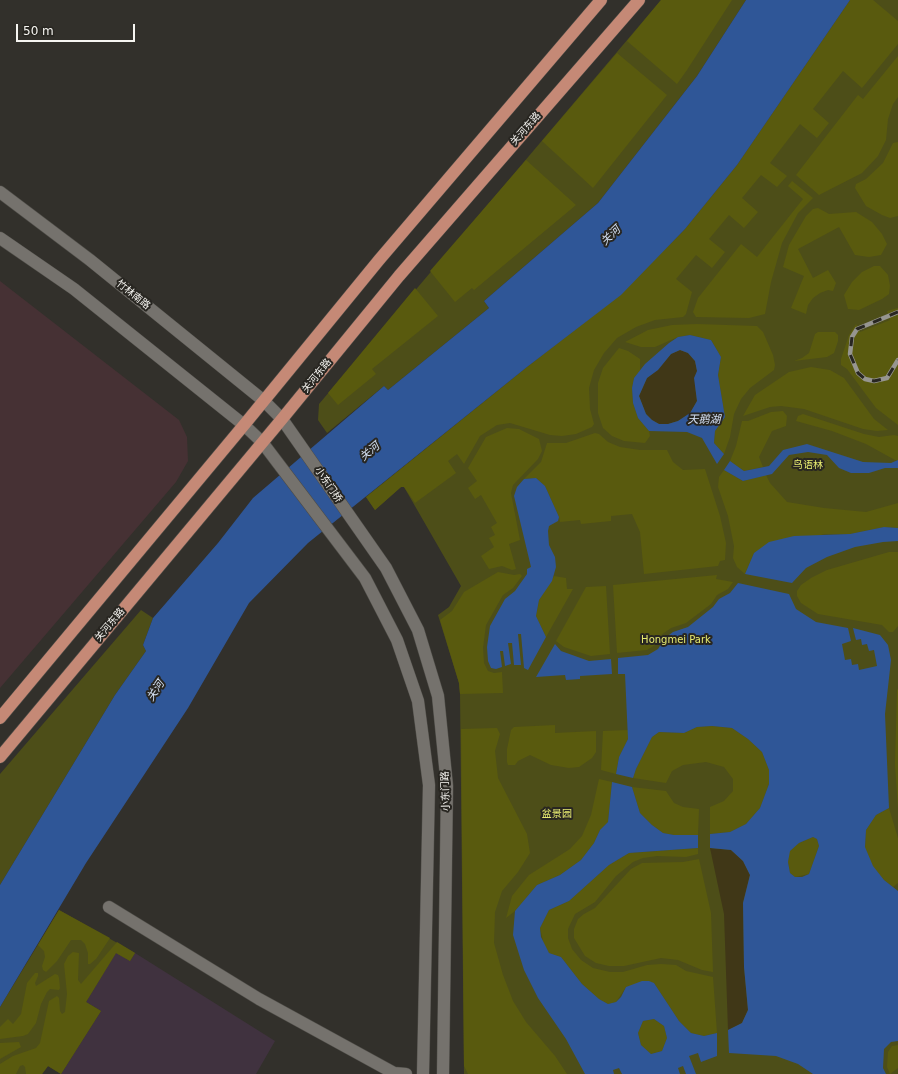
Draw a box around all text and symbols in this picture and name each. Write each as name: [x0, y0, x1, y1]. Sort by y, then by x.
scale bar: [18, 16, 137, 42]
text: 50 m: [23, 24, 54, 38]
street label: 关河东路: [508, 110, 544, 148]
water label: 关河: [599, 224, 623, 248]
street label: 竹林南路: [114, 278, 152, 312]
street label: 关河东路: [300, 357, 334, 395]
water label: 天鹅湖: [688, 413, 720, 427]
water label: 关河: [357, 440, 383, 464]
park label: 鸟语林: [793, 459, 823, 471]
street label: 小东门桥: [312, 465, 344, 505]
street label: 关河东路: [93, 606, 127, 644]
park label: Hongmei Park: [641, 634, 711, 646]
water label: 关河: [144, 678, 168, 704]
street label: 小东门路: [439, 771, 453, 811]
park label: 盆景园: [542, 808, 572, 820]

